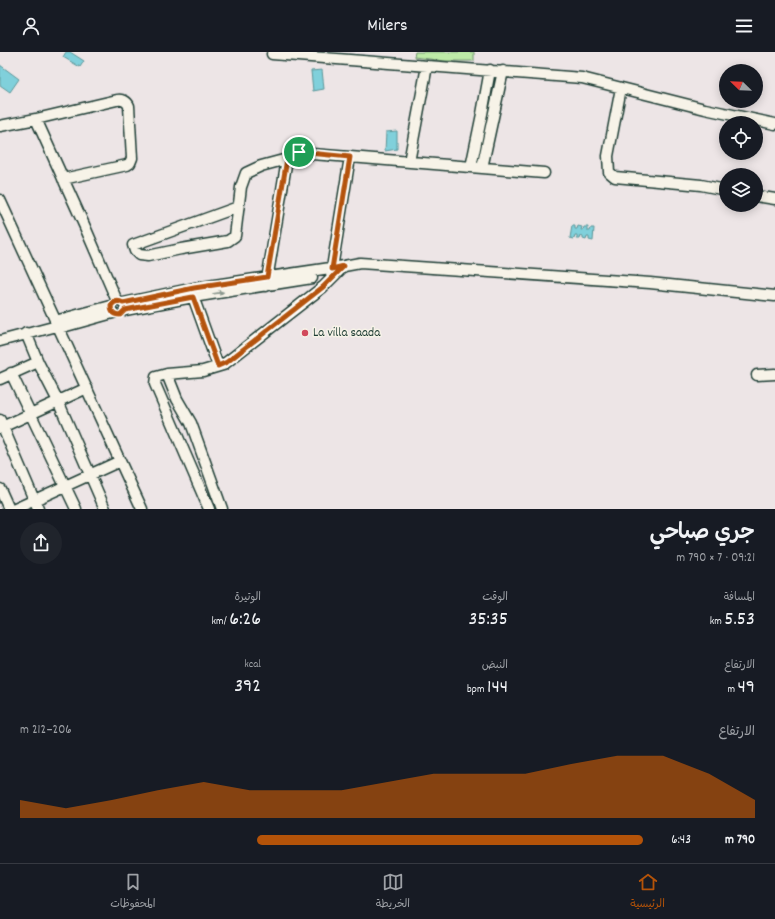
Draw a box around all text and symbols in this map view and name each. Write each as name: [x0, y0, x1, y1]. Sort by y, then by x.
text: Milers: [367, 14, 408, 39]
icon: person: [20, 15, 42, 37]
icon: menu: [733, 15, 755, 37]
north arrow: [719, 64, 763, 108]
map controls: [719, 64, 763, 212]
button: locate: [719, 116, 763, 160]
pin: [282, 135, 316, 169]
icon: arrive: [288, 141, 310, 163]
button: layers: [719, 168, 763, 212]
one-way arrow: [212, 290, 224, 296]
place label: La villa saada: [313, 324, 381, 343]
marker: La villa saada: [300, 328, 310, 338]
text: جري صباحي: [649, 518, 755, 549]
button: share: [20, 522, 62, 564]
text: 09:21 · 7 × 790 m: [676, 549, 755, 568]
text: الوتيرة: [234, 590, 261, 606]
text: الوقت: [482, 590, 508, 606]
text: المسافة: [724, 590, 755, 606]
text: 6:26: [229, 606, 261, 634]
text: 35:35: [468, 606, 508, 634]
text: 5.53: [724, 606, 755, 634]
text: /km: [212, 614, 229, 630]
text: km: [710, 614, 724, 630]
text: kcal: [244, 657, 261, 673]
text: النبض: [482, 658, 508, 674]
text: الارتفاع: [724, 658, 755, 674]
text: 392: [234, 673, 261, 701]
text: 144: [487, 674, 508, 702]
text: 49: [738, 674, 755, 702]
text: bpm: [467, 682, 487, 698]
text: m: [727, 682, 738, 698]
text: 206–212 m: [20, 721, 72, 740]
text: الارتفاع: [719, 723, 755, 742]
text: 6:43: [671, 831, 691, 850]
text: 790 m: [725, 831, 755, 850]
tab: المحفوظات: [110, 871, 155, 913]
tab: الخريطة: [376, 871, 410, 913]
tab: الرئيسية: [630, 871, 665, 913]

